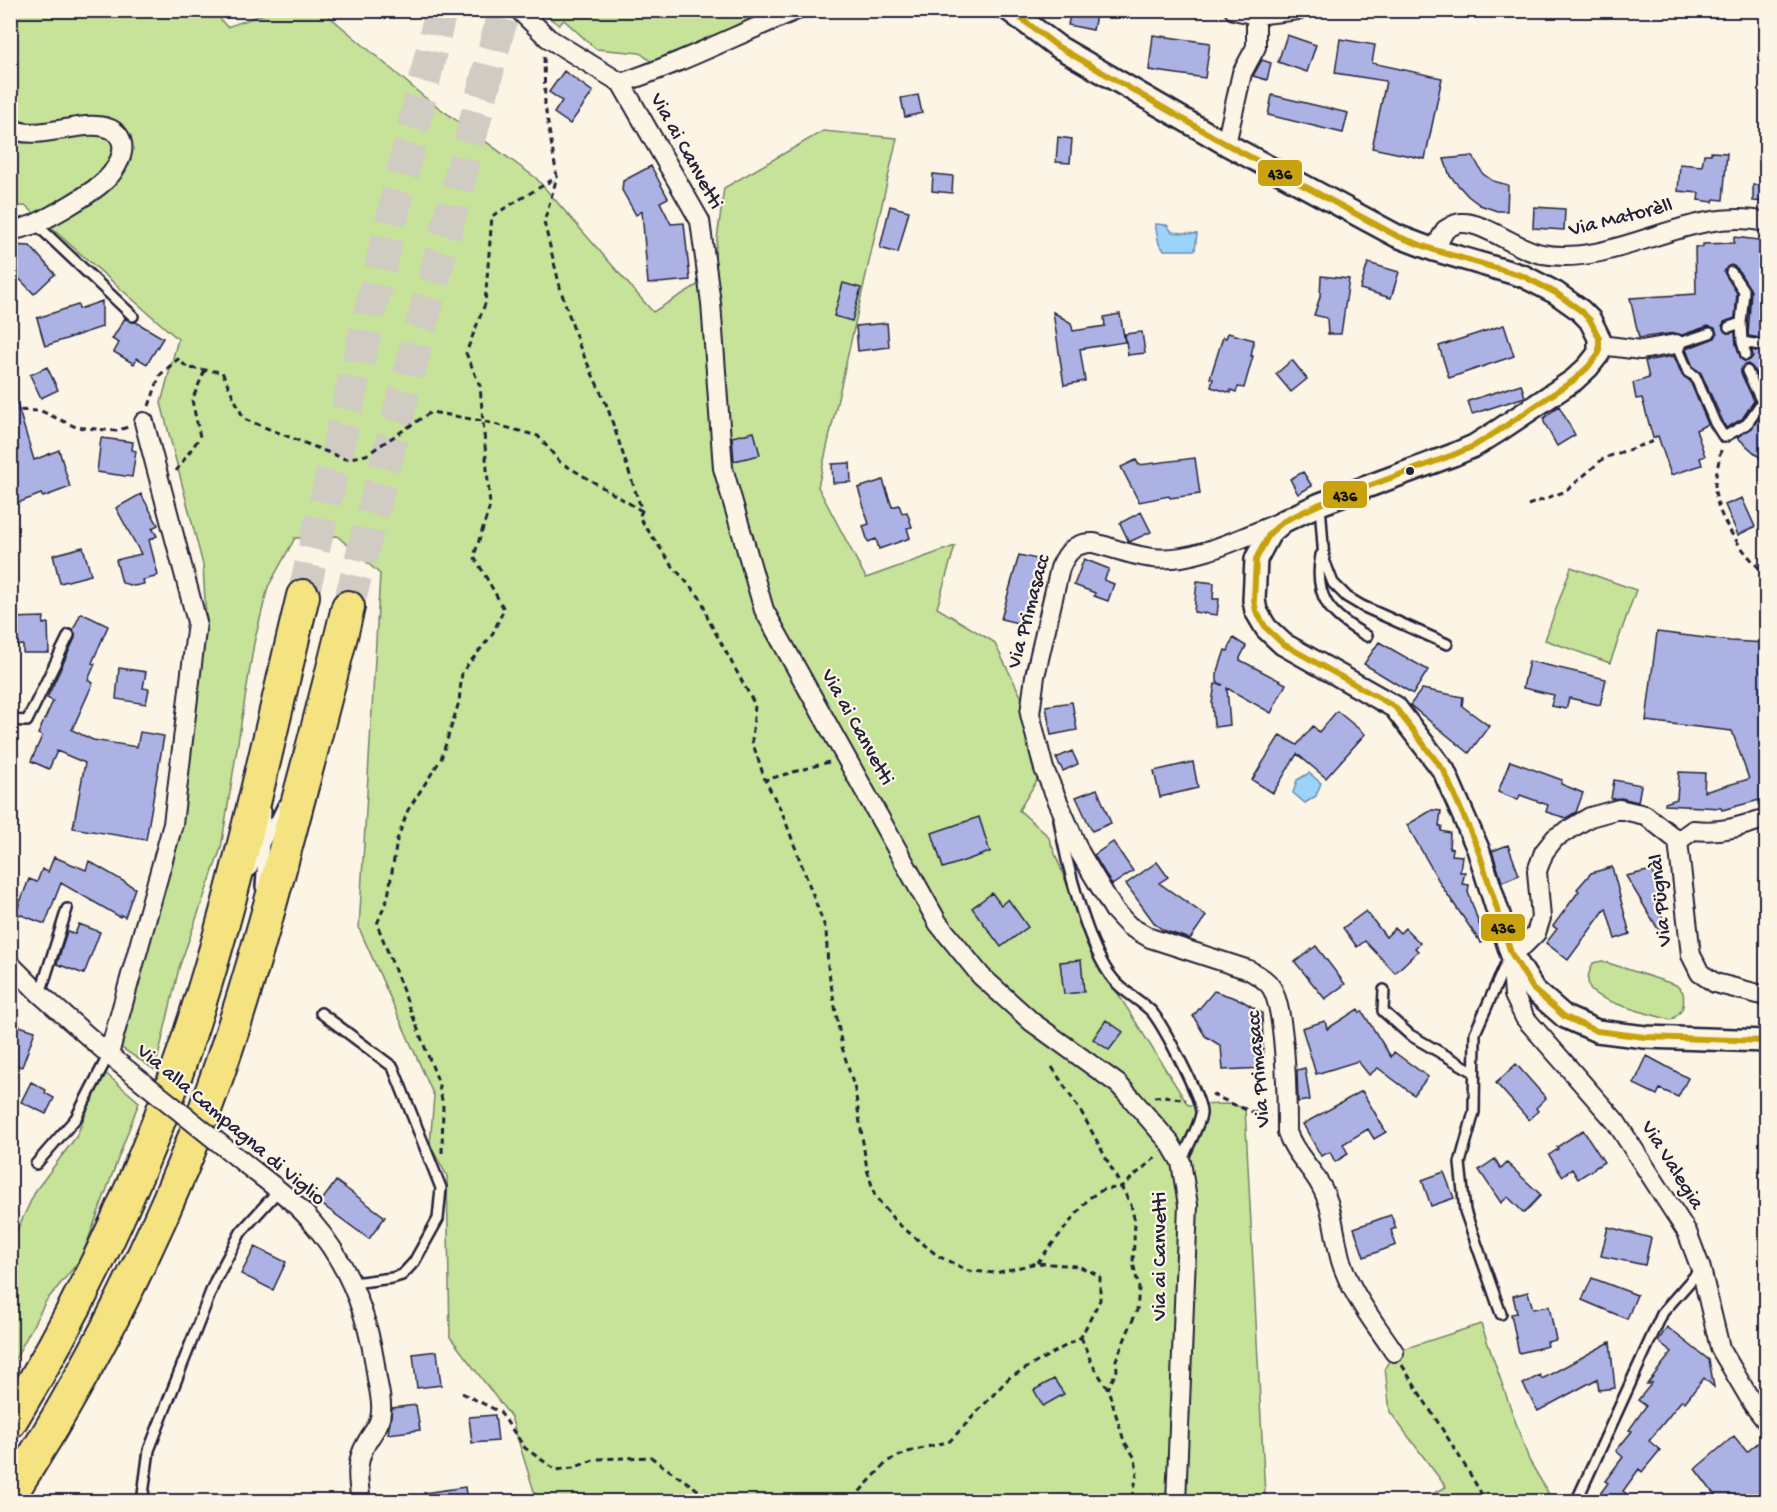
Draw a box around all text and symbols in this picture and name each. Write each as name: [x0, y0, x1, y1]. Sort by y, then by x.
street label: Via ai Canvetti: [642, 89, 727, 214]
line badge: 436: [1257, 159, 1303, 187]
text: 436: [1267, 167, 1293, 186]
street label: Via Matorèll: [1566, 194, 1675, 244]
unlabelled marker: [1404, 465, 1416, 477]
line badge: 436: [1322, 480, 1368, 509]
text: 436: [1332, 489, 1358, 508]
street label: Via Primasacc: [1003, 552, 1057, 673]
street label: Via ai Canvetti: [813, 665, 898, 790]
street label: Via Pügnàl: [1645, 853, 1679, 948]
line badge: 436: [1480, 913, 1526, 942]
text: 436: [1490, 921, 1516, 940]
street label: Via Primasacc: [1242, 1009, 1278, 1129]
street label: Via alla Campagna di Viglio: [130, 1039, 330, 1212]
street label: Via Valegia: [1633, 1116, 1709, 1216]
street label: Via ai Canvetti: [1149, 1192, 1174, 1321]

